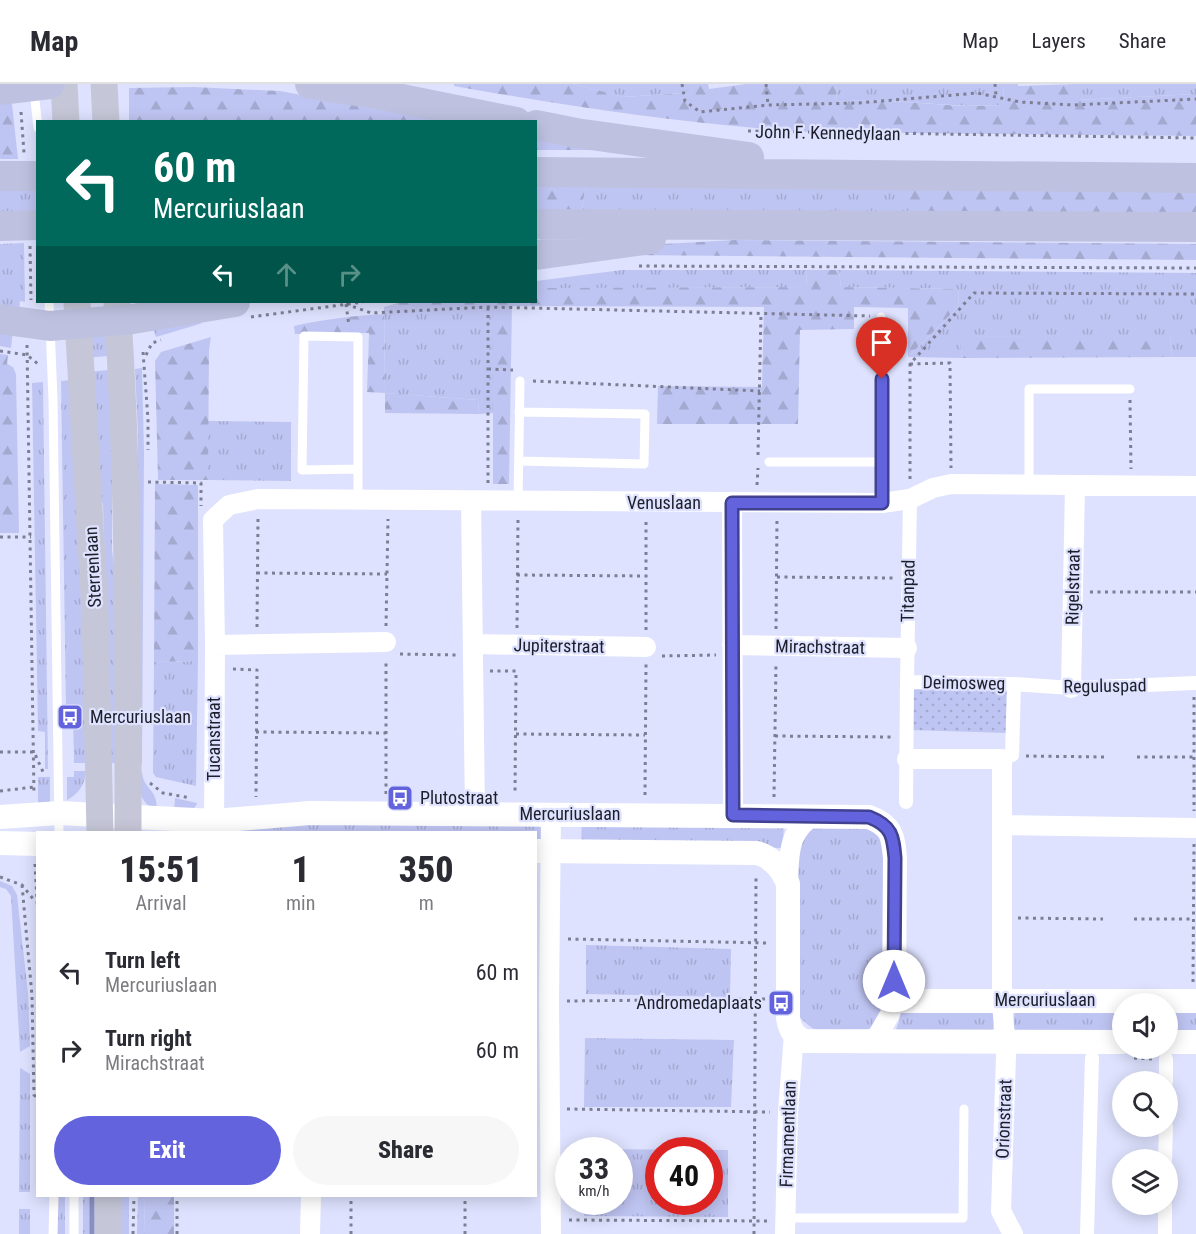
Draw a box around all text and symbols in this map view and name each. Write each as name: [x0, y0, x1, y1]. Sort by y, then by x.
text: Map: [30, 25, 78, 58]
text: Map: [962, 29, 999, 53]
text: Layers: [1032, 29, 1086, 53]
text: Share: [1119, 29, 1166, 53]
street label: John F. Kennedylaan: [755, 121, 901, 144]
text: 60 m: [153, 143, 236, 192]
icon: left: [54, 144, 132, 222]
text: Mercuriuslaan: [153, 193, 304, 225]
icon: left: [207, 258, 240, 291]
icon: ahead: [270, 258, 303, 291]
icon: right: [333, 258, 366, 291]
pin: [856, 317, 907, 379]
icon: arrive: [865, 326, 898, 359]
street label: Venuslaan: [627, 492, 701, 513]
street label: Sterrenlaan: [80, 526, 105, 608]
street label: Rigelstraat: [1061, 549, 1084, 625]
street label: Titanpad: [896, 560, 919, 622]
street label: Jupiterstraat: [513, 634, 605, 657]
street label: Mirachstraat: [775, 635, 865, 658]
street label: Deimosweg: [923, 671, 1006, 694]
street label: Reguluspad: [1063, 674, 1147, 697]
street label: Tucanstraat: [203, 697, 224, 781]
bus stop icon: Mercuriuslaan: [55, 702, 85, 732]
place label: Mercuriuslaan: [90, 706, 191, 727]
bus stop icon: Plutostraat: [385, 783, 415, 813]
place label: Plutostraat: [420, 787, 498, 808]
street label: Mercuriuslaan: [520, 803, 621, 824]
text: 15:51: [119, 849, 203, 891]
text: 1: [292, 849, 310, 891]
text: 350: [399, 849, 454, 891]
text: Arrival: [136, 891, 186, 915]
text: min: [286, 891, 315, 915]
text: m: [419, 891, 434, 915]
text: Turn left: [105, 948, 180, 973]
position arrow: [862, 949, 926, 1013]
icon: left: [54, 956, 87, 989]
text: 60 m: [476, 960, 519, 985]
text: Mercuriuslaan: [105, 973, 217, 997]
bus stop icon: Andromedaplaats: [766, 988, 796, 1018]
street label: Mercuriuslaan: [995, 989, 1096, 1010]
place label: Andromedaplaats: [636, 992, 762, 1013]
map controls: [1112, 993, 1178, 1215]
button: sound: [1112, 993, 1178, 1059]
text: Turn right: [105, 1026, 192, 1051]
icon: right: [54, 1034, 87, 1067]
text: 60 m: [476, 1038, 519, 1063]
text: Mirachstraat: [105, 1051, 205, 1075]
button: search: [1112, 1071, 1178, 1137]
street label: Orionstraat: [992, 1079, 1015, 1159]
street label: Firmamentlaan: [775, 1080, 800, 1188]
button: Exit: [54, 1116, 281, 1185]
button: Share: [293, 1116, 519, 1185]
speed limit sign: 40: [645, 1137, 723, 1215]
button: layers: [1112, 1149, 1178, 1215]
text: 33: [579, 1151, 609, 1186]
text: km/h: [579, 1182, 609, 1200]

